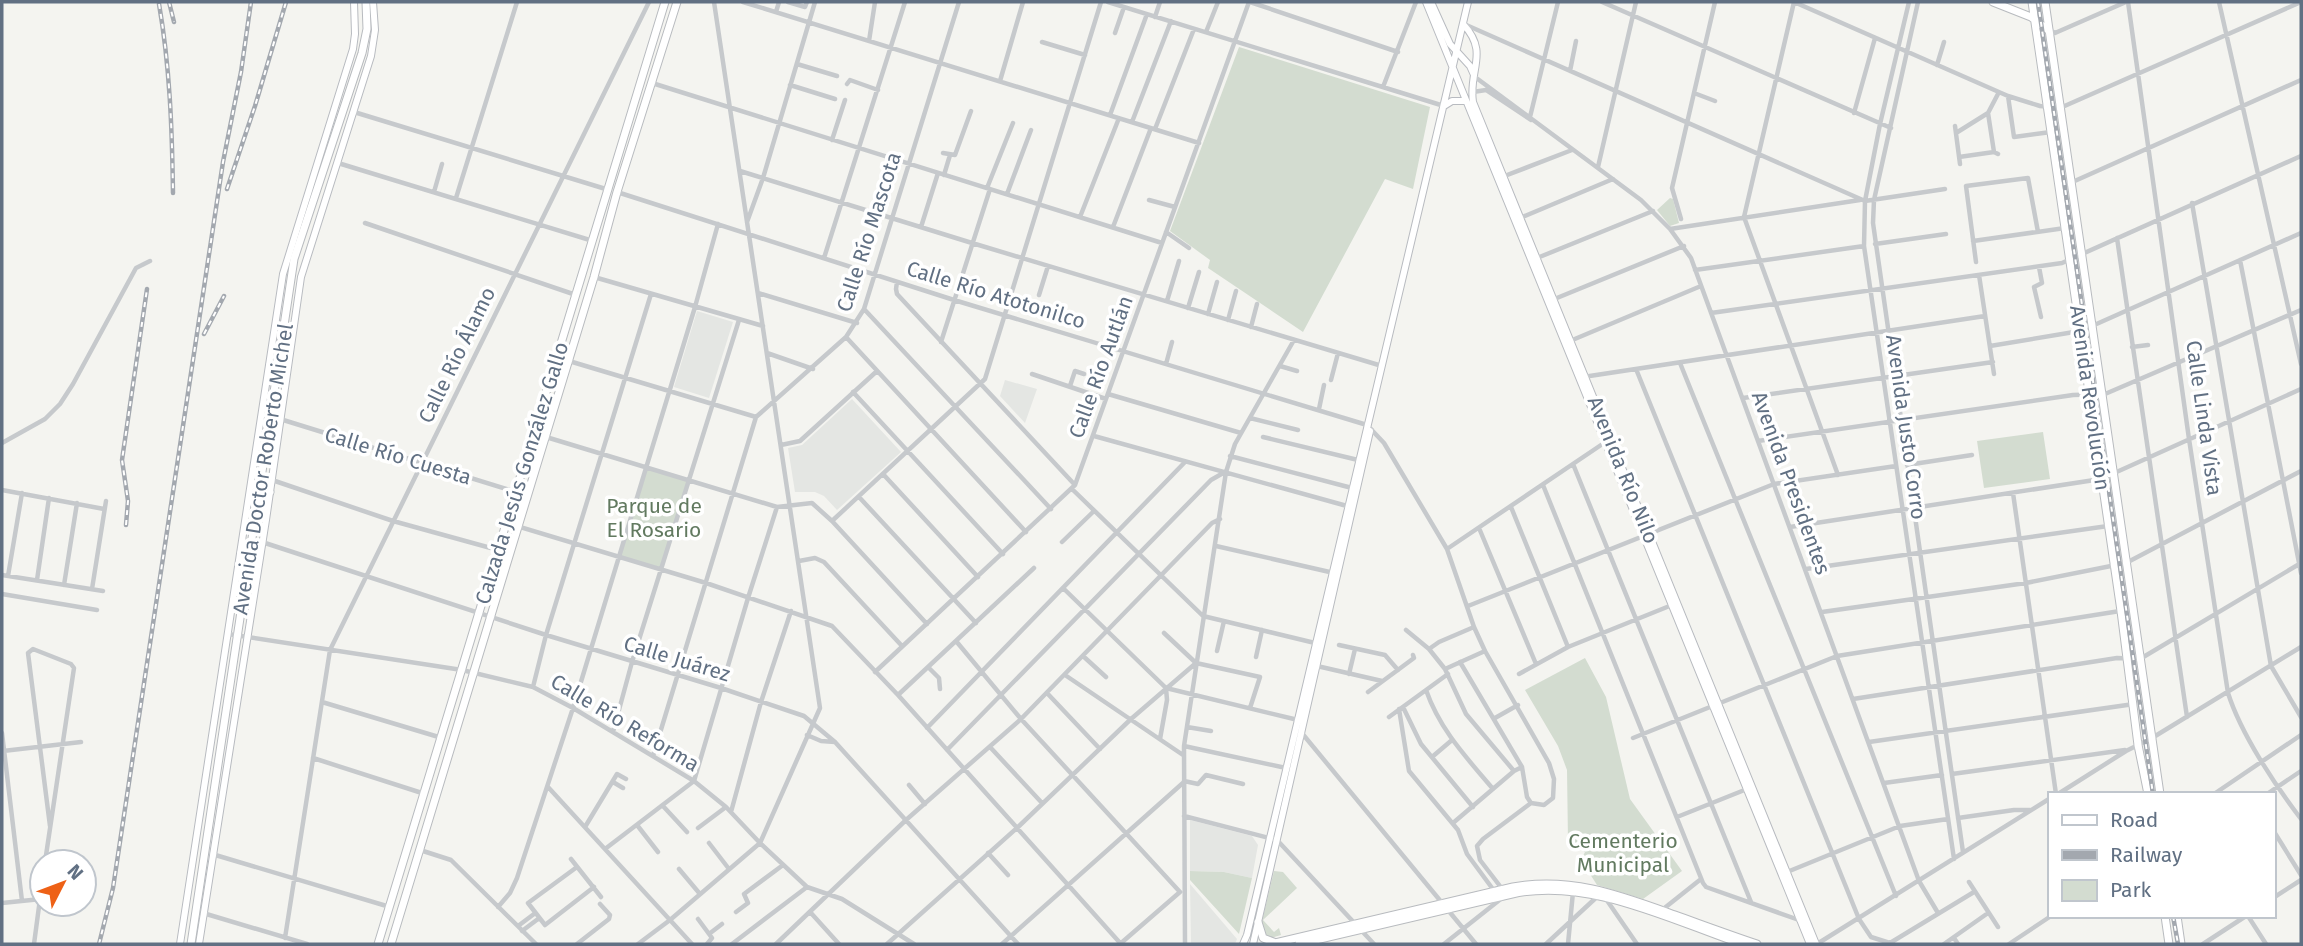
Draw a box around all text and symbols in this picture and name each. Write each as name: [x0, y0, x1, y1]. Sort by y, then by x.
street label: Calle Río Mascota: [831, 149, 907, 315]
street label: Calle Río Atotonilco: [903, 255, 1089, 335]
street label: Calle Río Álamo: [413, 283, 501, 427]
street label: Calle Río Autlán: [1063, 292, 1139, 442]
street label: Avenida Revolución: [2064, 304, 2116, 492]
street label: Avenida Doctor Roberto Michel: [227, 322, 299, 616]
street label: Avenida Justo Corro: [1880, 333, 1932, 521]
street label: Calzada Jesús González Gallo: [470, 339, 574, 607]
street label: Calle Linda Vista: [2180, 339, 2228, 497]
street label: Avenida Presidentes: [1746, 388, 1836, 578]
street label: Avenida Río Nilo: [1582, 393, 1664, 547]
street label: Calle Río Cuesta: [321, 421, 475, 491]
park label: Parque de El Rosario: [606, 493, 702, 543]
street label: Calle Juárez: [621, 630, 733, 688]
street label: Calle Río Reforma: [546, 668, 704, 778]
legend: [2048, 792, 2275, 918]
text: Road: [2110, 807, 2158, 833]
park label: Cementerio Municipal: [1568, 828, 1678, 878]
text: Railway: [2110, 842, 2183, 868]
north arrow: [28, 848, 98, 918]
text: N: [62, 860, 88, 884]
text: Park: [2110, 877, 2152, 903]

